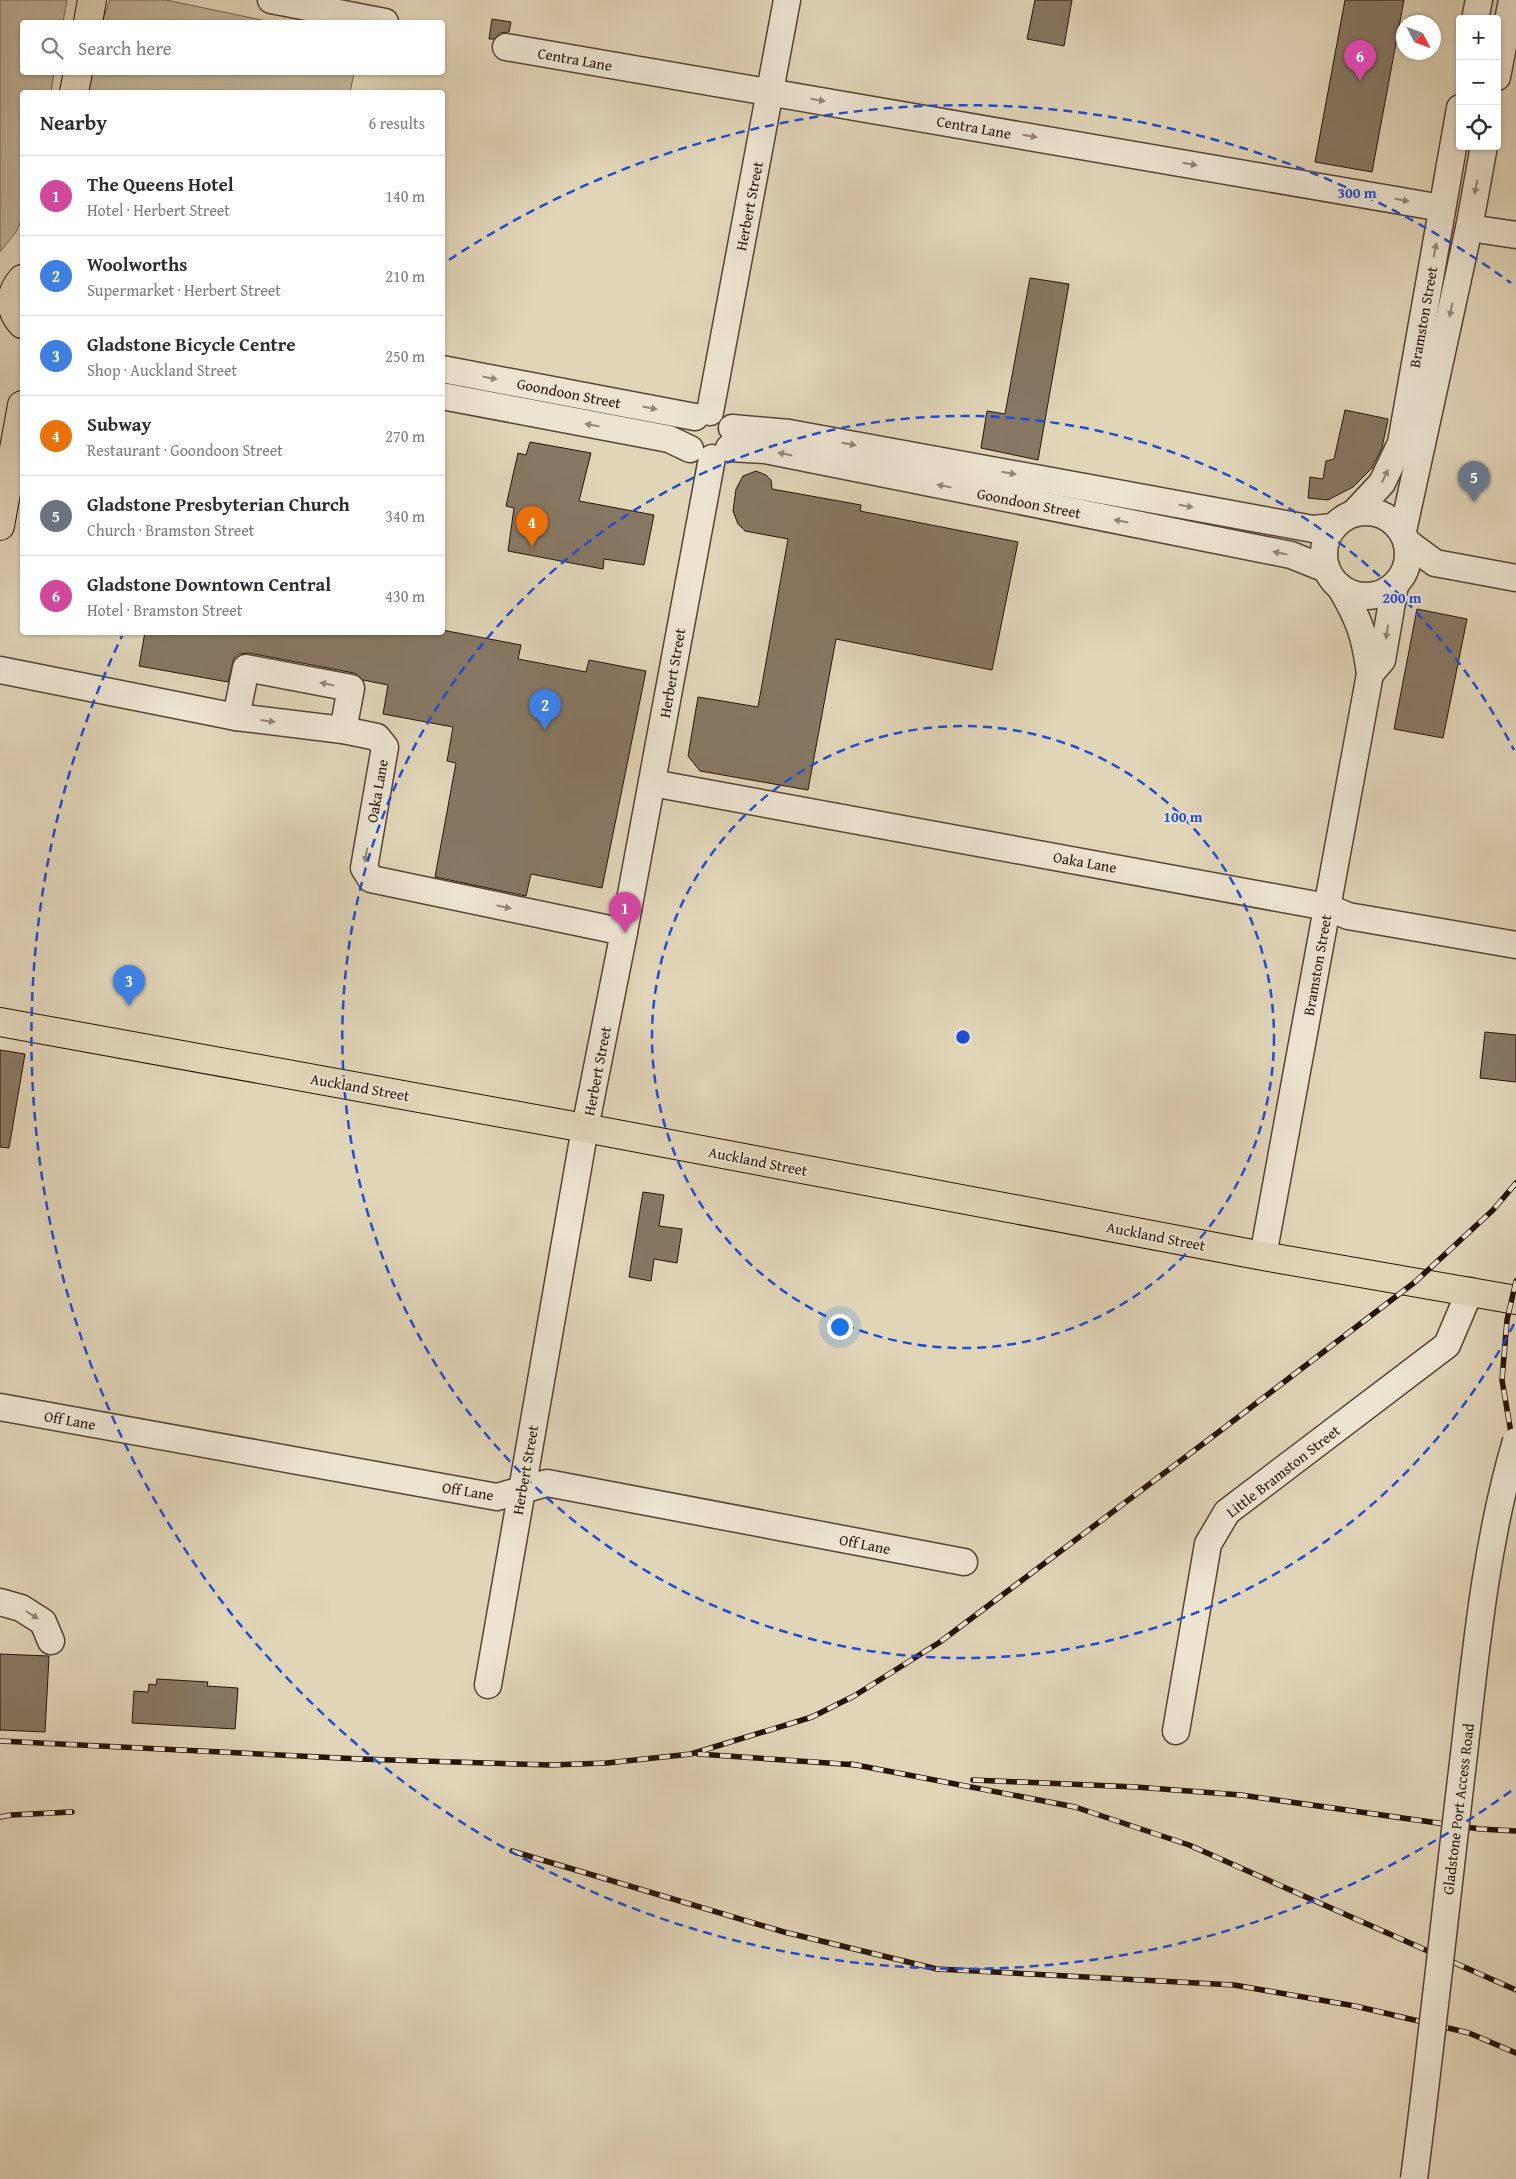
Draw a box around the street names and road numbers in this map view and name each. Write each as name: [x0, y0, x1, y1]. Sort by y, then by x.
street label: Centra Lane: [536, 42, 614, 76]
street label: Centra Lane: [935, 110, 1013, 144]
street label: Herbert Street: [730, 159, 768, 253]
street label: Bramston Street: [1404, 264, 1442, 369]
street label: Goondoon Street: [515, 373, 624, 414]
street label: Goondoon Street: [975, 483, 1084, 524]
street label: Herbert Street: [654, 626, 690, 719]
street label: Oaka Lane: [361, 758, 393, 824]
street label: Oaka Lane: [1052, 846, 1118, 878]
street label: Bramston Street: [1298, 912, 1336, 1017]
street label: Herbert Street: [578, 1024, 616, 1118]
street label: Auckland Street: [309, 1068, 412, 1106]
street label: Auckland Street: [707, 1141, 810, 1181]
street label: Auckland Street: [1105, 1216, 1208, 1256]
street label: Off Lane: [43, 1405, 97, 1435]
street label: Little Bramston Street: [1222, 1419, 1345, 1522]
street label: Herbert Street: [507, 1423, 543, 1516]
street label: Off Lane: [441, 1477, 495, 1505]
street label: Off Lane: [838, 1529, 892, 1559]
street label: Gladstone Port Access Road: [1437, 1722, 1479, 1896]

